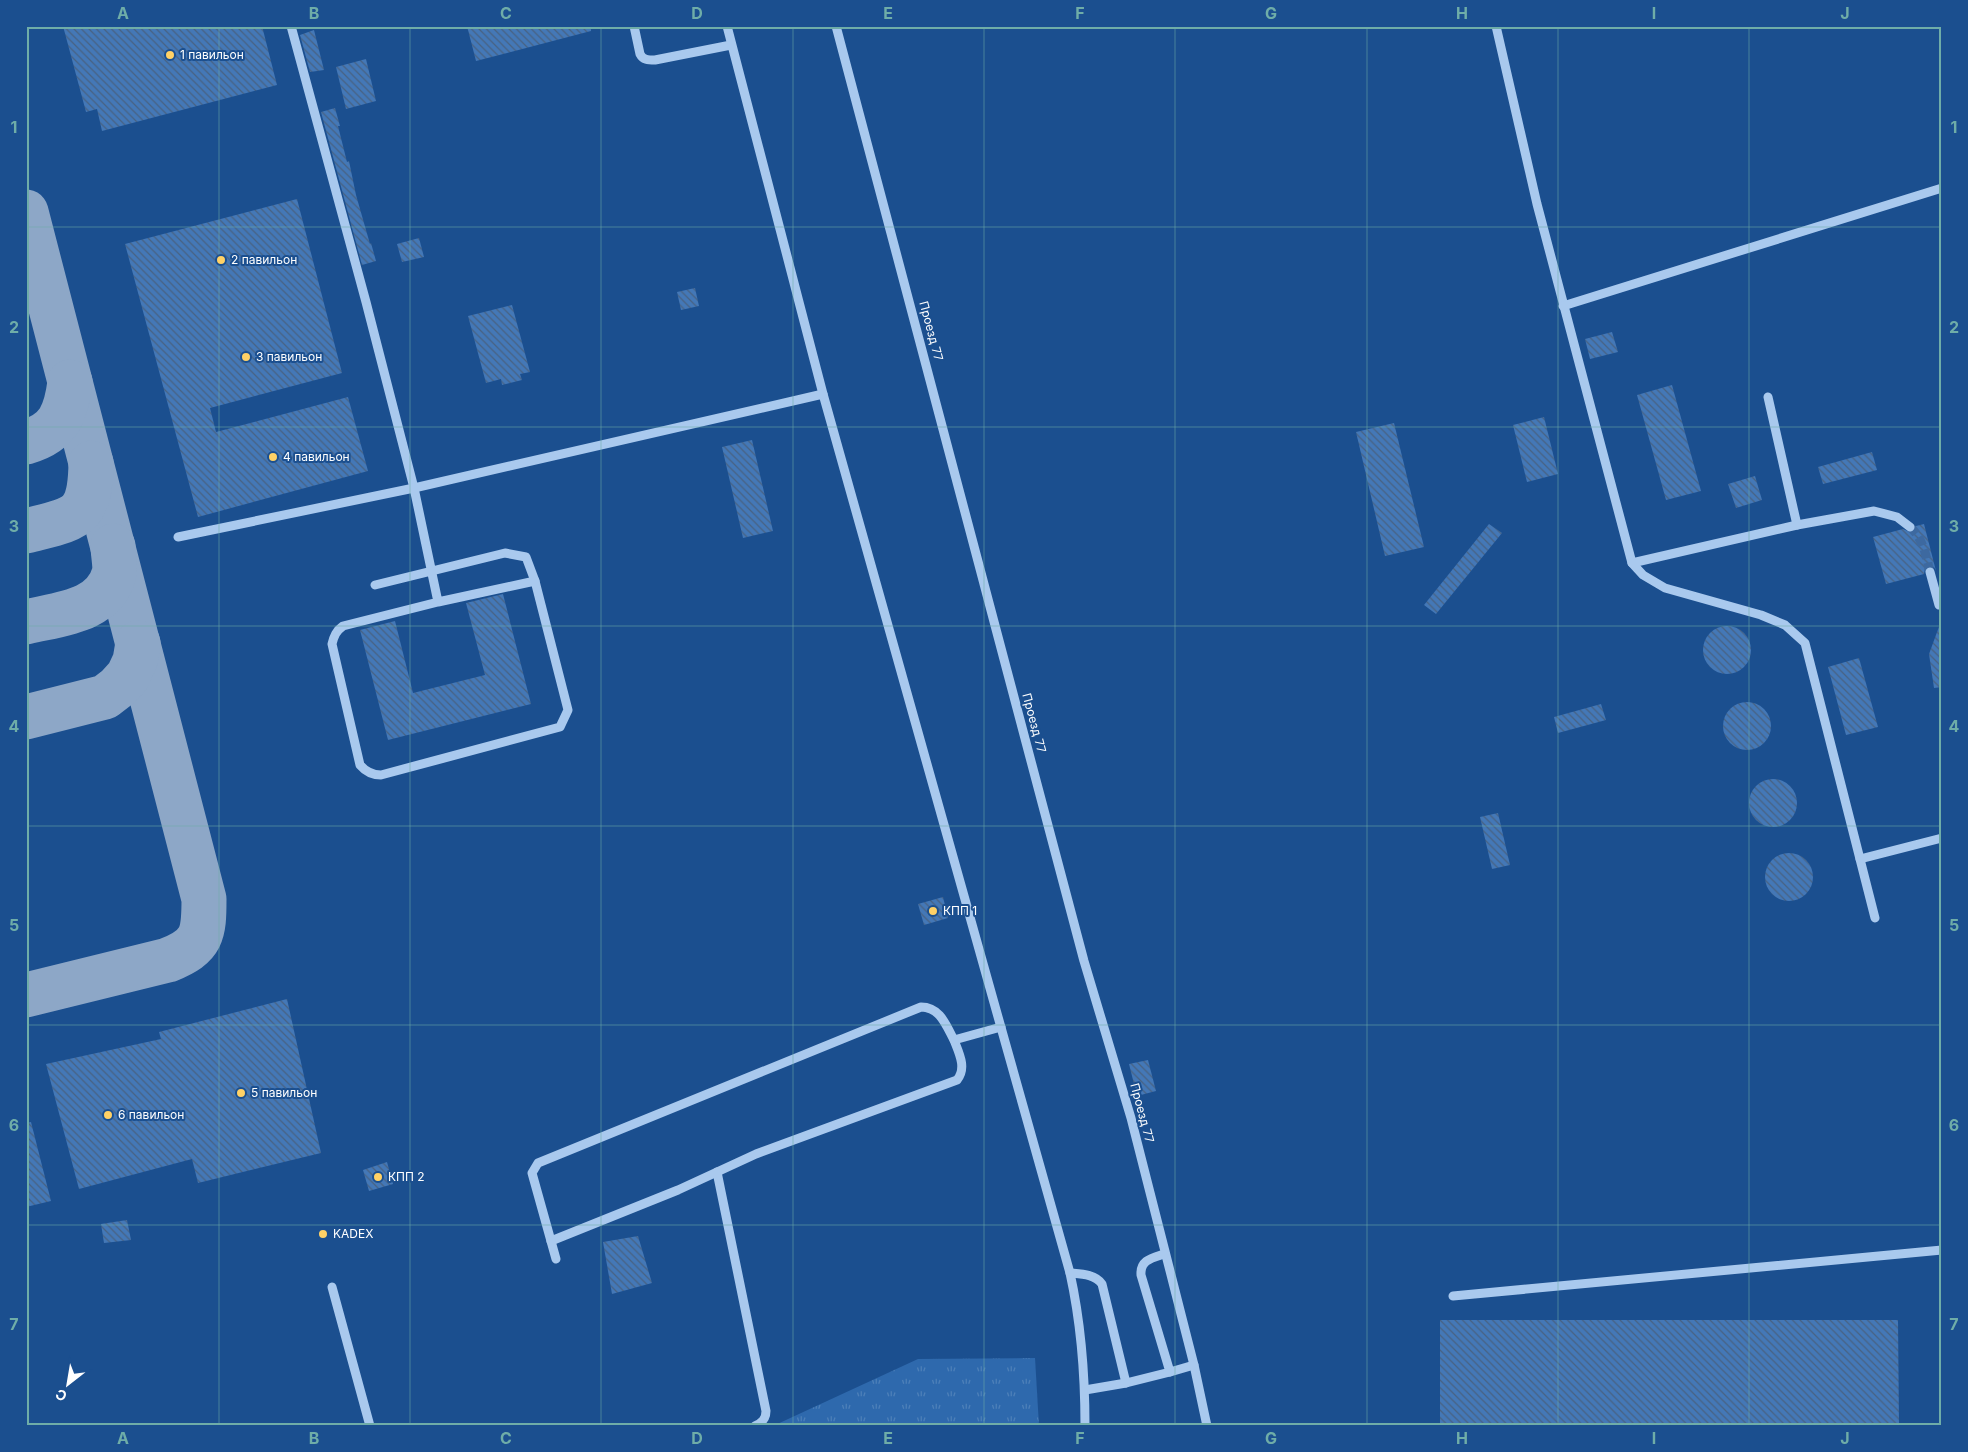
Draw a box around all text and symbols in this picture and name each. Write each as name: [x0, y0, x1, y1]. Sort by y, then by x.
text: A: [117, 3, 129, 23]
text: B: [309, 3, 319, 23]
text: C: [500, 3, 512, 23]
text: D: [691, 3, 703, 23]
text: E: [883, 3, 893, 23]
text: F: [1075, 3, 1085, 23]
text: G: [1265, 3, 1277, 23]
text: H: [1456, 3, 1468, 23]
text: I: [1652, 3, 1656, 23]
text: J: [1840, 3, 1850, 23]
place label: 1 павильон: [180, 47, 244, 62]
marker: 1 павильон: [164, 49, 176, 61]
text: 1: [11, 117, 17, 137]
text: 1: [1951, 117, 1957, 137]
place label: 2 павильон: [231, 252, 297, 267]
marker: 2 павильон: [215, 254, 227, 266]
street label: Проезд 77: [916, 299, 947, 363]
text: 2: [9, 317, 19, 337]
text: 2: [1949, 317, 1959, 337]
place label: 3 павильон: [256, 349, 322, 364]
marker: 3 павильон: [240, 351, 252, 363]
place label: 4 павильон: [283, 449, 350, 464]
marker: 4 павильон: [267, 451, 279, 463]
text: 3: [9, 516, 19, 536]
text: 3: [1949, 516, 1959, 536]
street label: Проезд 77: [1019, 691, 1050, 755]
text: 4: [9, 716, 20, 736]
text: 4: [1949, 716, 1960, 736]
place label: КПП 1: [943, 903, 977, 918]
marker: КПП 1: [927, 905, 939, 917]
text: 5: [9, 915, 19, 935]
text: 5: [1949, 915, 1959, 935]
street label: Проезд 77: [1127, 1081, 1158, 1145]
place label: 5 павильон: [251, 1085, 317, 1100]
marker: 5 павильон: [235, 1087, 247, 1099]
place label: 6 павильон: [118, 1107, 184, 1122]
marker: 6 павильон: [102, 1109, 114, 1121]
text: 6: [9, 1115, 19, 1135]
text: 6: [1949, 1115, 1959, 1135]
place label: КПП 2: [388, 1169, 425, 1184]
marker: КПП 2: [372, 1171, 384, 1183]
place label: KADEX: [333, 1226, 373, 1241]
marker: KADEX: [317, 1228, 329, 1240]
text: 7: [9, 1314, 19, 1334]
text: 7: [1949, 1314, 1959, 1334]
north arrow: [42, 1360, 92, 1410]
text: С: [52, 1386, 70, 1406]
text: A: [117, 1428, 129, 1448]
text: B: [309, 1428, 319, 1448]
text: C: [500, 1428, 512, 1448]
text: D: [691, 1428, 703, 1448]
text: E: [883, 1428, 893, 1448]
text: F: [1075, 1428, 1085, 1448]
text: G: [1265, 1428, 1277, 1448]
text: H: [1456, 1428, 1468, 1448]
text: I: [1652, 1428, 1656, 1448]
text: J: [1840, 1428, 1850, 1448]

